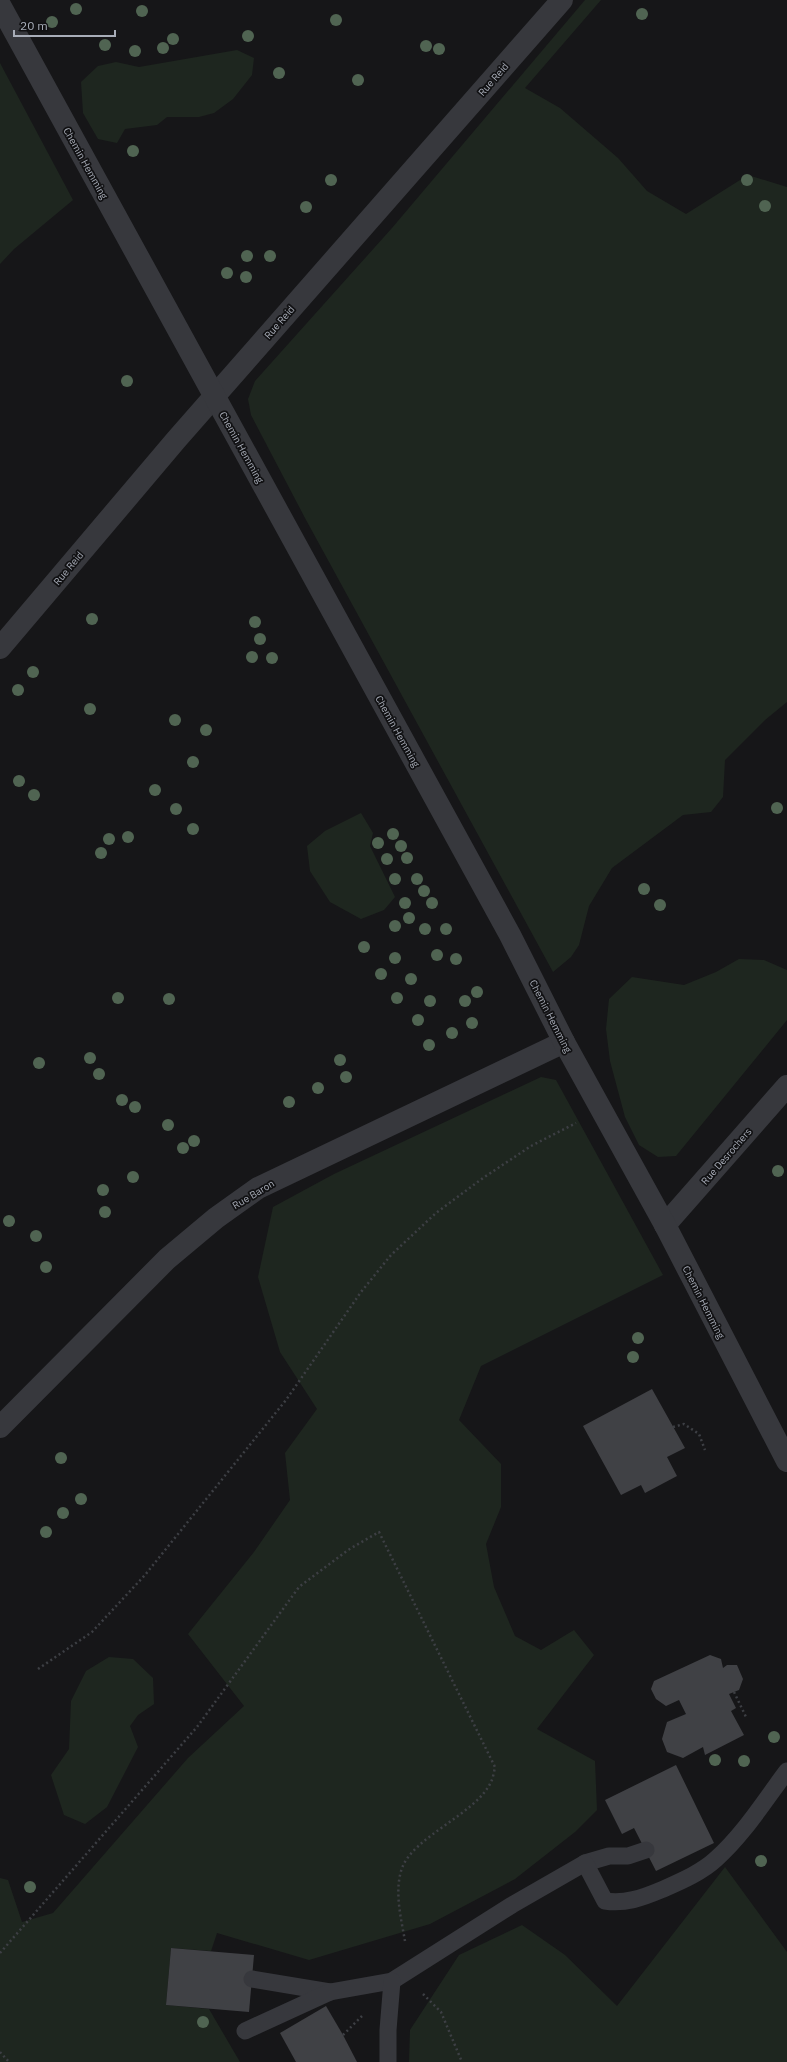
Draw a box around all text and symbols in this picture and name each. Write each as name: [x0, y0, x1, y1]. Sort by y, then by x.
scale bar: [14, 12, 115, 38]
text: 20 m: [20, 18, 48, 33]
street label: Rue Reid: [475, 60, 511, 99]
street label: Chemin Hemming: [60, 125, 111, 202]
street label: Rue Reid: [261, 303, 297, 342]
street label: Chemin Hemming: [216, 409, 267, 486]
street label: Rue Reid: [51, 549, 86, 588]
street label: Chemin Hemming: [372, 693, 423, 770]
street label: Chemin Hemming: [527, 978, 575, 1056]
street label: Rue Desrochers: [698, 1125, 755, 1187]
street label: Rue Baron: [230, 1177, 277, 1212]
street label: Chemin Hemming: [680, 1264, 728, 1342]

